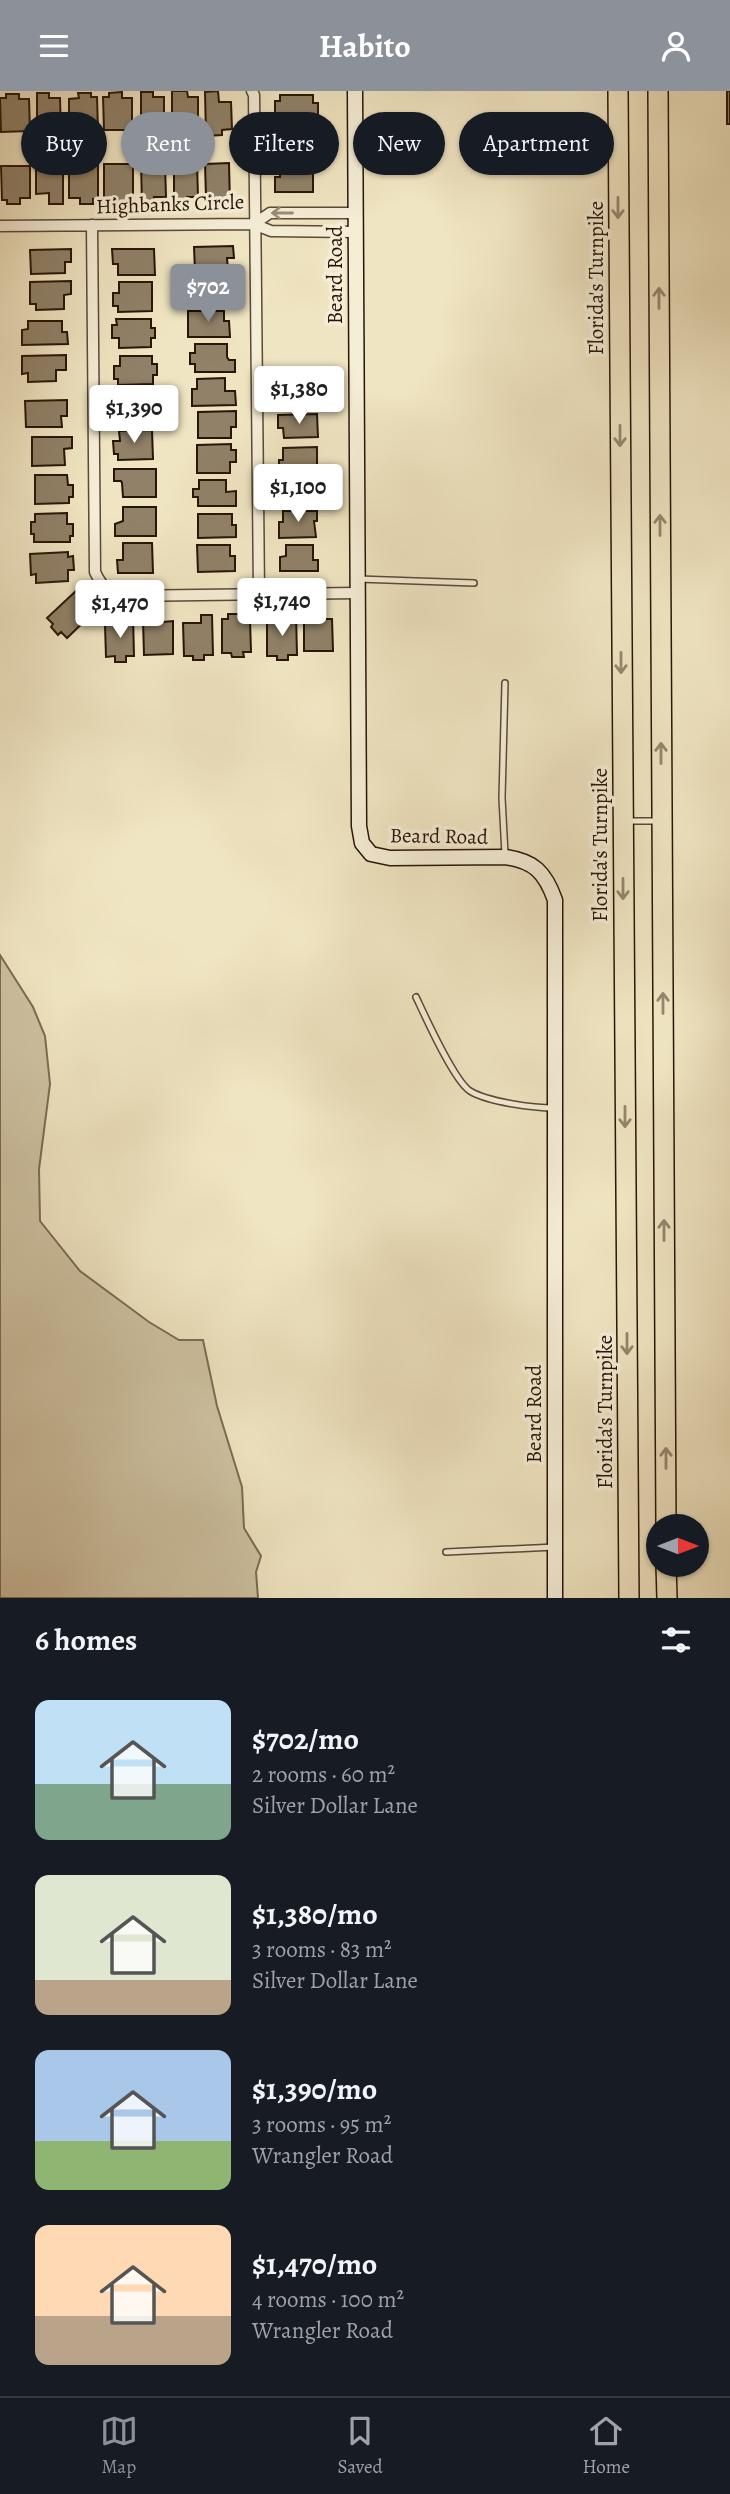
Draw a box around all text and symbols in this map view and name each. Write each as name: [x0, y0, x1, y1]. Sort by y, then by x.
text: Habito: [319, 24, 411, 68]
icon: menu: [35, 27, 73, 65]
icon: person: [657, 27, 695, 65]
chip: Buy: [21, 112, 107, 175]
chip: Rent: [121, 112, 215, 175]
chip: Filters: [229, 112, 339, 175]
chip: New: [353, 112, 445, 175]
chip: Apartment: [459, 112, 614, 175]
street label: Highbanks Circle: [95, 187, 245, 221]
one-way arrow: [612, 196, 625, 219]
street label: Florida's Turnpike: [582, 201, 610, 355]
one-way arrow: [271, 206, 294, 220]
street label: Beard Road: [321, 225, 349, 324]
pin: $702: [167, 265, 249, 324]
text: $702: [186, 271, 230, 302]
one-way arrow: [652, 287, 666, 310]
pin: $1,380: [242, 367, 356, 426]
text: $1,380: [270, 373, 328, 404]
pin: $1,390: [77, 385, 191, 445]
text: $1,390: [105, 392, 163, 423]
one-way arrow: [613, 424, 627, 447]
pin: $1,100: [241, 465, 355, 524]
text: $1,100: [270, 471, 326, 502]
one-way arrow: [653, 514, 667, 537]
pin: $1,740: [225, 579, 339, 638]
pin: $1,470: [63, 581, 177, 640]
text: $1,740: [253, 585, 311, 616]
text: $1,470: [91, 587, 149, 618]
one-way arrow: [614, 651, 628, 674]
one-way arrow: [654, 742, 668, 765]
street label: Florida's Turnpike: [586, 768, 614, 922]
street label: Beard Road: [390, 821, 489, 851]
one-way arrow: [616, 878, 630, 901]
one-way arrow: [656, 992, 669, 1015]
one-way arrow: [618, 1105, 632, 1128]
one-way arrow: [657, 1219, 671, 1242]
one-way arrow: [620, 1333, 634, 1356]
street label: Florida's Turnpike: [591, 1335, 619, 1489]
street label: Beard Road: [520, 1364, 548, 1463]
one-way arrow: [659, 1447, 673, 1470]
north arrow: [646, 1514, 709, 1577]
map controls: [646, 1514, 709, 1577]
text: 6 homes: [35, 1620, 137, 1660]
icon: filters: [657, 1621, 695, 1659]
text: $702/mo: [252, 1719, 359, 1759]
icon: home: [91, 1728, 175, 1812]
text: 2 rooms · 60 m²: [252, 1759, 395, 1790]
text: Silver Dollar Lane: [252, 1790, 418, 1821]
text: $1,380/mo: [252, 1894, 378, 1934]
icon: home: [91, 1903, 175, 1987]
text: 3 rooms · 83 m²: [252, 1934, 392, 1965]
text: Silver Dollar Lane: [252, 1965, 418, 1996]
text: $1,390/mo: [252, 2069, 377, 2109]
icon: home: [91, 2078, 175, 2162]
text: 3 rooms · 95 m²: [252, 2109, 391, 2140]
text: Wrangler Road: [252, 2140, 393, 2171]
text: $1,470/mo: [252, 2244, 377, 2284]
icon: home: [91, 2253, 175, 2337]
text: 4 rooms · 100 m²: [252, 2284, 404, 2315]
text: Wrangler Road: [252, 2315, 393, 2346]
tab: Map: [100, 2412, 138, 2480]
tab: Saved: [338, 2412, 383, 2480]
tab: Home: [582, 2412, 630, 2480]

